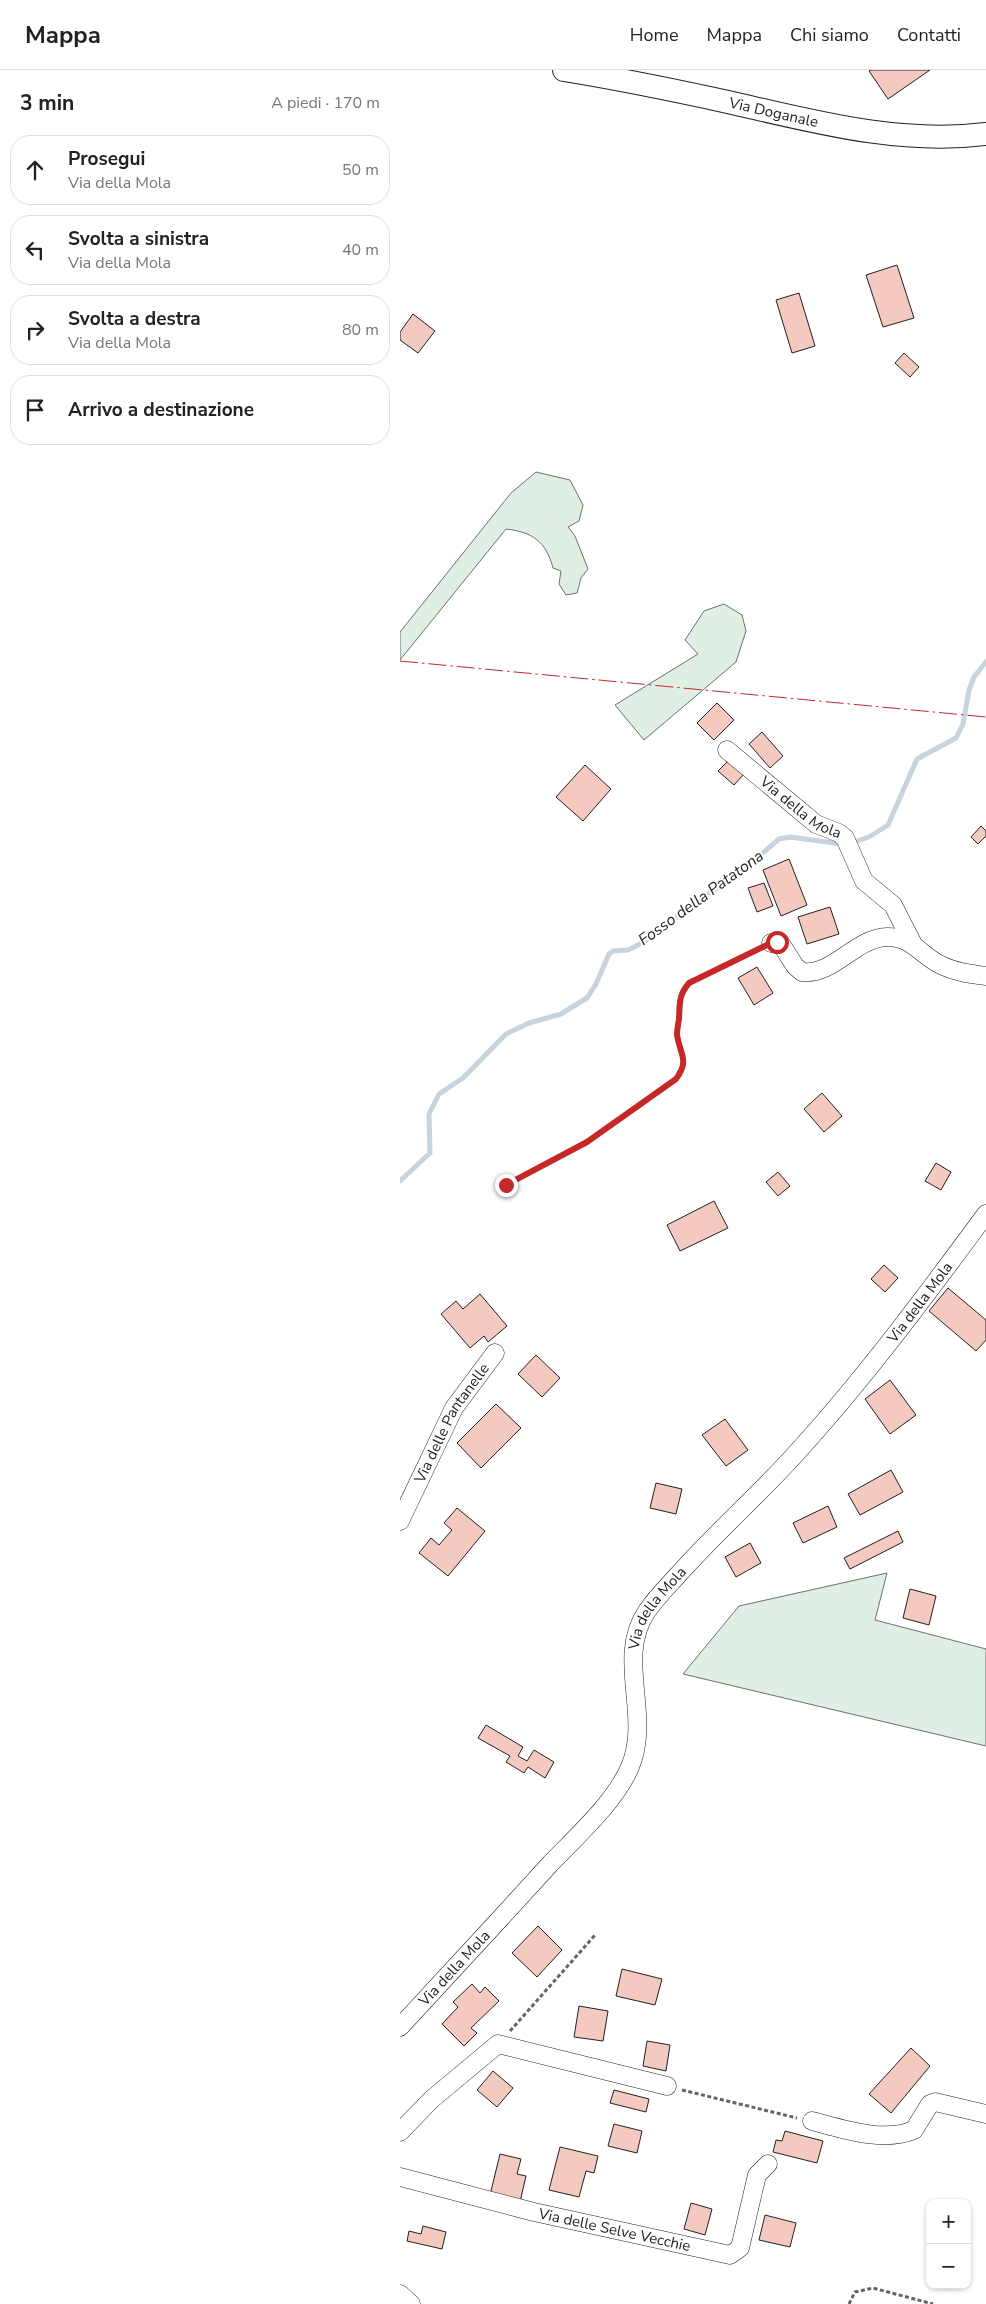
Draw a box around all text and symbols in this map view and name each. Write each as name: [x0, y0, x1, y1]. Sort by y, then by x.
text: Mappa: [25, 19, 101, 51]
text: Home: [630, 23, 678, 47]
text: Mappa: [706, 23, 762, 47]
text: Chi siamo: [790, 23, 869, 47]
text: Contatti: [897, 23, 961, 47]
text: 3 min: [20, 89, 74, 117]
text: A piedi · 170 m: [271, 92, 380, 114]
street label: Via Doganale: [726, 92, 820, 132]
text: Prosegui: [68, 146, 145, 172]
icon: ahead: [21, 156, 49, 184]
text: 50 m: [342, 159, 379, 181]
text: Via della Mola: [68, 172, 171, 194]
text: Svolta a sinistra: [68, 226, 209, 252]
icon: left: [21, 236, 49, 264]
text: 40 m: [342, 239, 379, 261]
text: Via della Mola: [68, 252, 171, 274]
text: Svolta a destra: [68, 306, 201, 332]
icon: right: [21, 316, 49, 344]
text: 80 m: [342, 319, 379, 341]
text: Via della Mola: [68, 332, 171, 354]
icon: arrive: [21, 396, 49, 424]
text: Arrivo a destinazione: [68, 397, 254, 423]
street label: Via della Mola: [755, 771, 844, 843]
water label: Fosso della Patatona: [634, 845, 768, 951]
route start: [766, 931, 789, 954]
route end: [495, 1174, 518, 1197]
street label: Via della Mola: [882, 1258, 957, 1348]
street label: Via delle Pantanelle: [409, 1359, 494, 1487]
street label: Via della Mola: [624, 1562, 691, 1652]
street label: Via della Mola: [414, 1926, 494, 2011]
map controls: [926, 2199, 971, 2289]
button: +: [926, 2199, 971, 2244]
street label: Via delle Selve Vecchie: [536, 2203, 693, 2256]
button: −: [926, 2244, 971, 2289]

